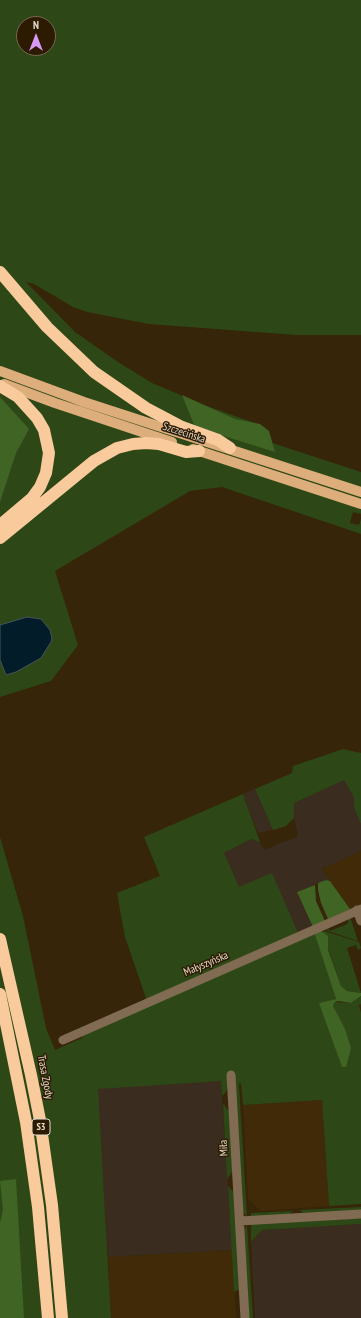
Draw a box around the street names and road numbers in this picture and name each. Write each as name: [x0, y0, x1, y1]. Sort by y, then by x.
street label: Szczecińska: [161, 420, 207, 446]
street label: Małyszyńska: [182, 949, 230, 979]
street label: Trasa Zgody: [34, 1054, 56, 1100]
road number: S3: [32, 1119, 50, 1135]
street label: Miła: [217, 1139, 231, 1157]

